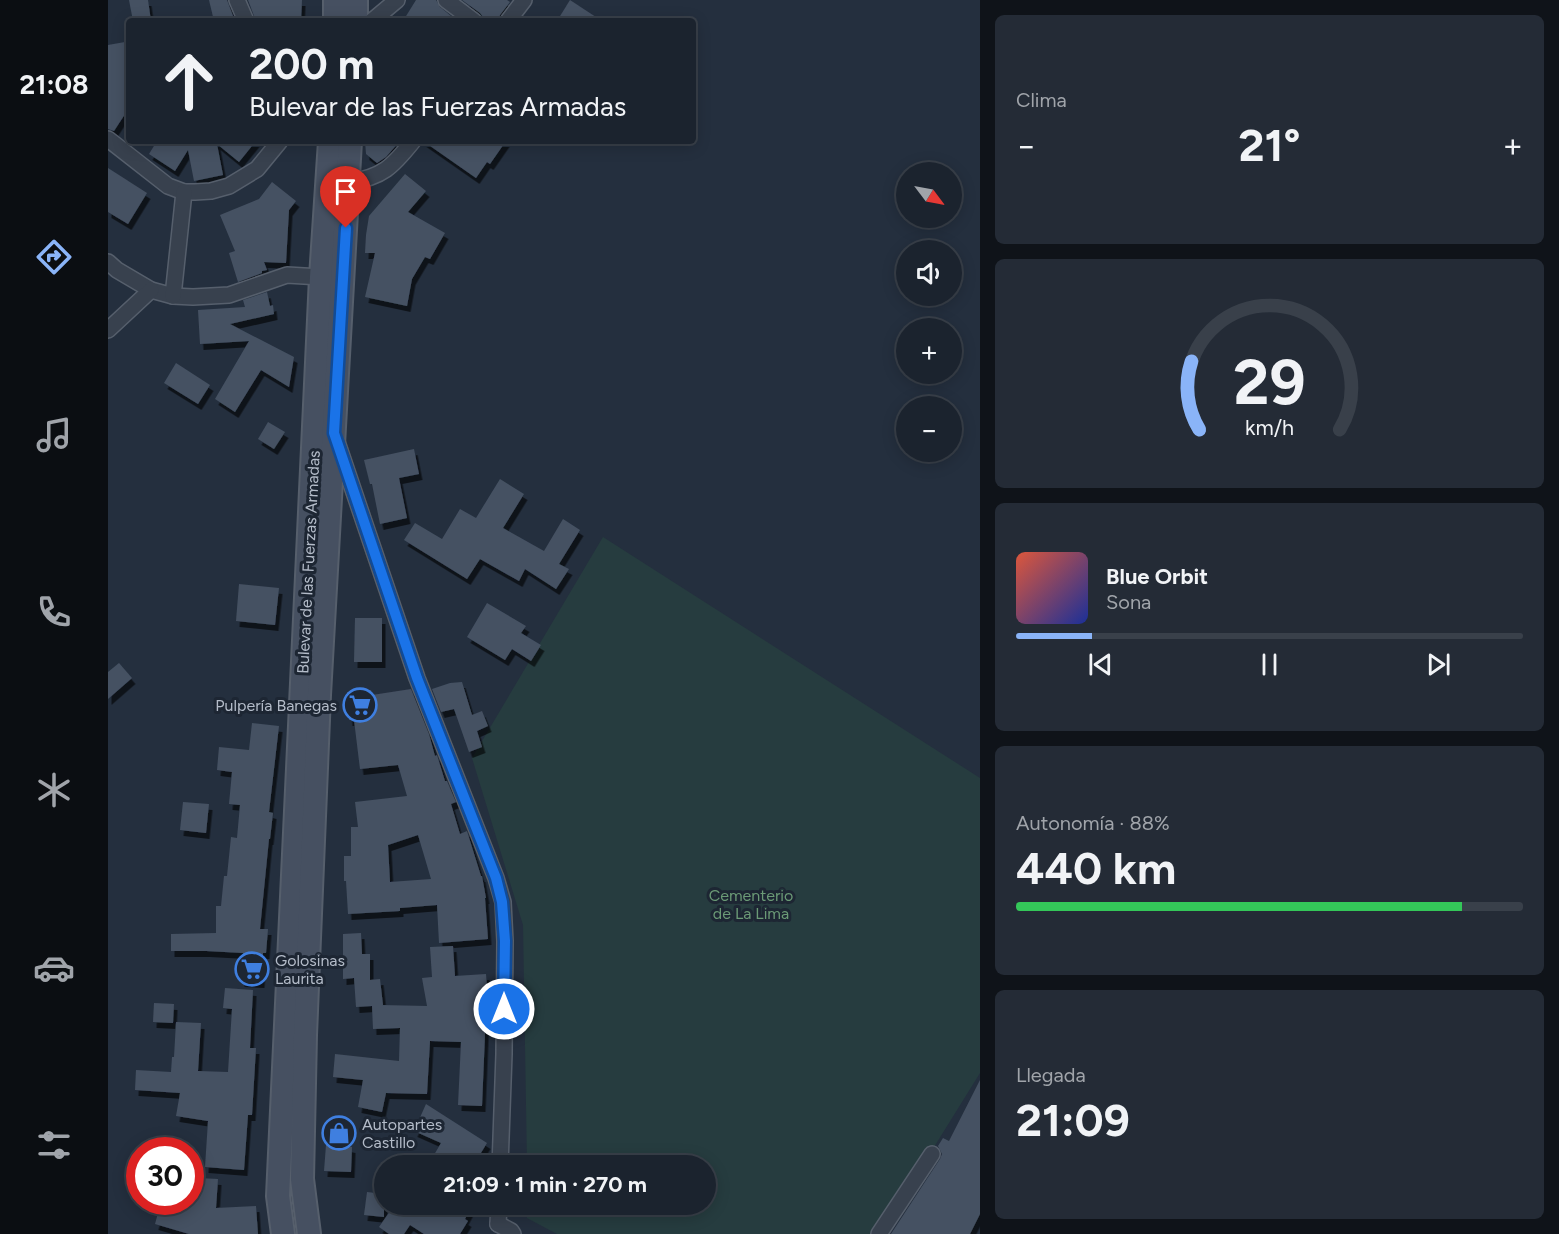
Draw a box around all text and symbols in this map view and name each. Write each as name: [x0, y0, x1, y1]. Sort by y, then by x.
text: 200 m: [249, 39, 374, 90]
icon: ahead: [150, 42, 228, 120]
text: 21:08: [19, 68, 89, 101]
text: Clima: [1016, 88, 1067, 112]
text: Bulevar de las Fuerzas Armadas: [249, 90, 626, 123]
text: 21°: [1238, 118, 1301, 172]
text: −: [1016, 126, 1037, 165]
text: +: [1502, 126, 1523, 165]
north arrow: [896, 162, 962, 228]
map controls: [896, 162, 962, 462]
pin: [320, 166, 371, 228]
icon: arrive: [329, 175, 362, 208]
icon: directions: [33, 236, 75, 278]
button: sound: [896, 240, 962, 306]
button: +: [896, 318, 962, 384]
text: 29: [1233, 345, 1306, 420]
button: −: [896, 396, 962, 462]
icon: music: [33, 414, 75, 456]
text: km/h: [1245, 416, 1294, 441]
street label: Bulevar de las Fuerzas Armadas: [293, 450, 324, 674]
text: Blue Orbit: [1106, 563, 1208, 590]
text: Sona: [1106, 590, 1151, 614]
icon: phone: [33, 591, 75, 633]
icon: previous: [1084, 648, 1117, 681]
icon: pause: [1253, 648, 1286, 681]
icon: next: [1422, 648, 1455, 681]
supermarket icon: Pulpería Banegas: [342, 687, 378, 723]
place label: Pulpería Banegas: [215, 696, 337, 715]
icon: climate: [33, 769, 75, 811]
text: Autonomía · 88%: [1016, 811, 1170, 835]
text: 440 km: [1016, 841, 1176, 895]
park label: Cementerio de La Lima: [709, 886, 793, 923]
icon: car: [33, 947, 75, 989]
supermarket icon: Golosinas Laurita: [234, 951, 270, 987]
place label: Golosinas Laurita: [275, 951, 345, 988]
position arrow: [472, 977, 536, 1041]
text: Llegada: [1016, 1063, 1086, 1087]
text: 21:09: [1016, 1093, 1130, 1147]
shop icon: Autopartes Castillo: [321, 1115, 357, 1151]
place label: Autopartes Castillo: [362, 1115, 442, 1152]
icon: filters: [33, 1124, 75, 1166]
speed limit sign: 30: [126, 1137, 204, 1215]
text: 21:09 · 1 min · 270 m: [443, 1171, 647, 1198]

